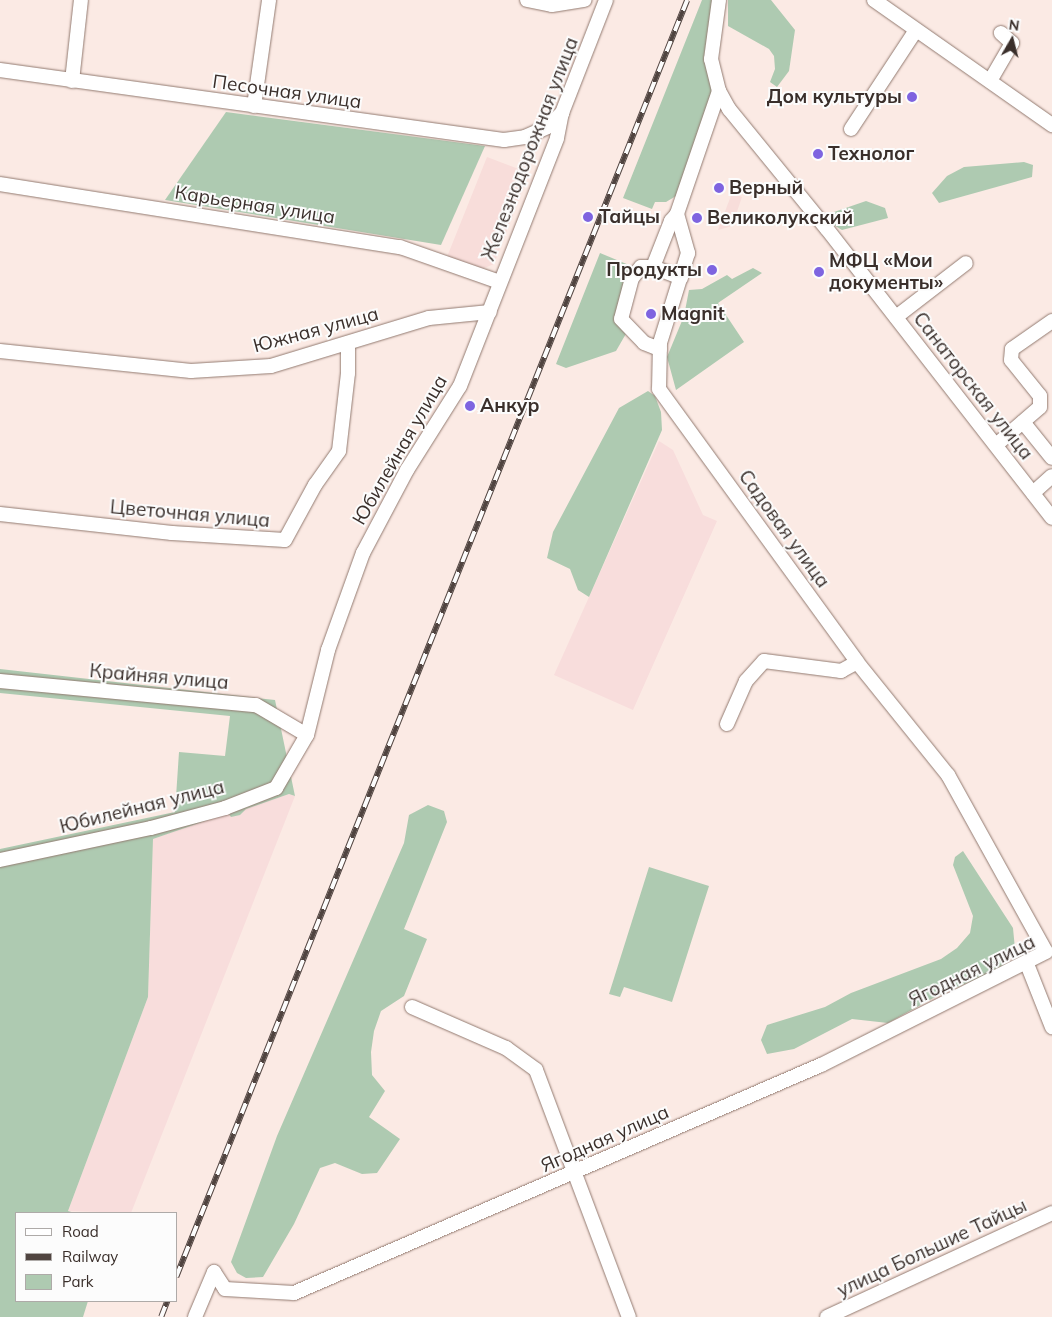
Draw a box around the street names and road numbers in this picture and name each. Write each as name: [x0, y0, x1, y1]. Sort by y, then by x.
street label: Железнодорожная улица: [477, 34, 583, 264]
street label: Песочная улица: [211, 70, 363, 114]
street label: Карьерная улица: [173, 181, 337, 229]
street label: Южная улица: [251, 302, 381, 358]
street label: Санаторская улица: [908, 308, 1038, 464]
street label: Юбилейная улица: [348, 371, 452, 529]
street label: Садовая улица: [734, 466, 834, 592]
street label: Цветочная улица: [109, 496, 271, 532]
street label: Крайняя улица: [89, 660, 229, 694]
street label: Юбилейная улица: [57, 776, 227, 838]
street label: Ягодная улица: [905, 931, 1039, 1011]
street label: Ягодная улица: [537, 1101, 673, 1177]
street label: улица Большие Тайцы: [834, 1194, 1030, 1302]

